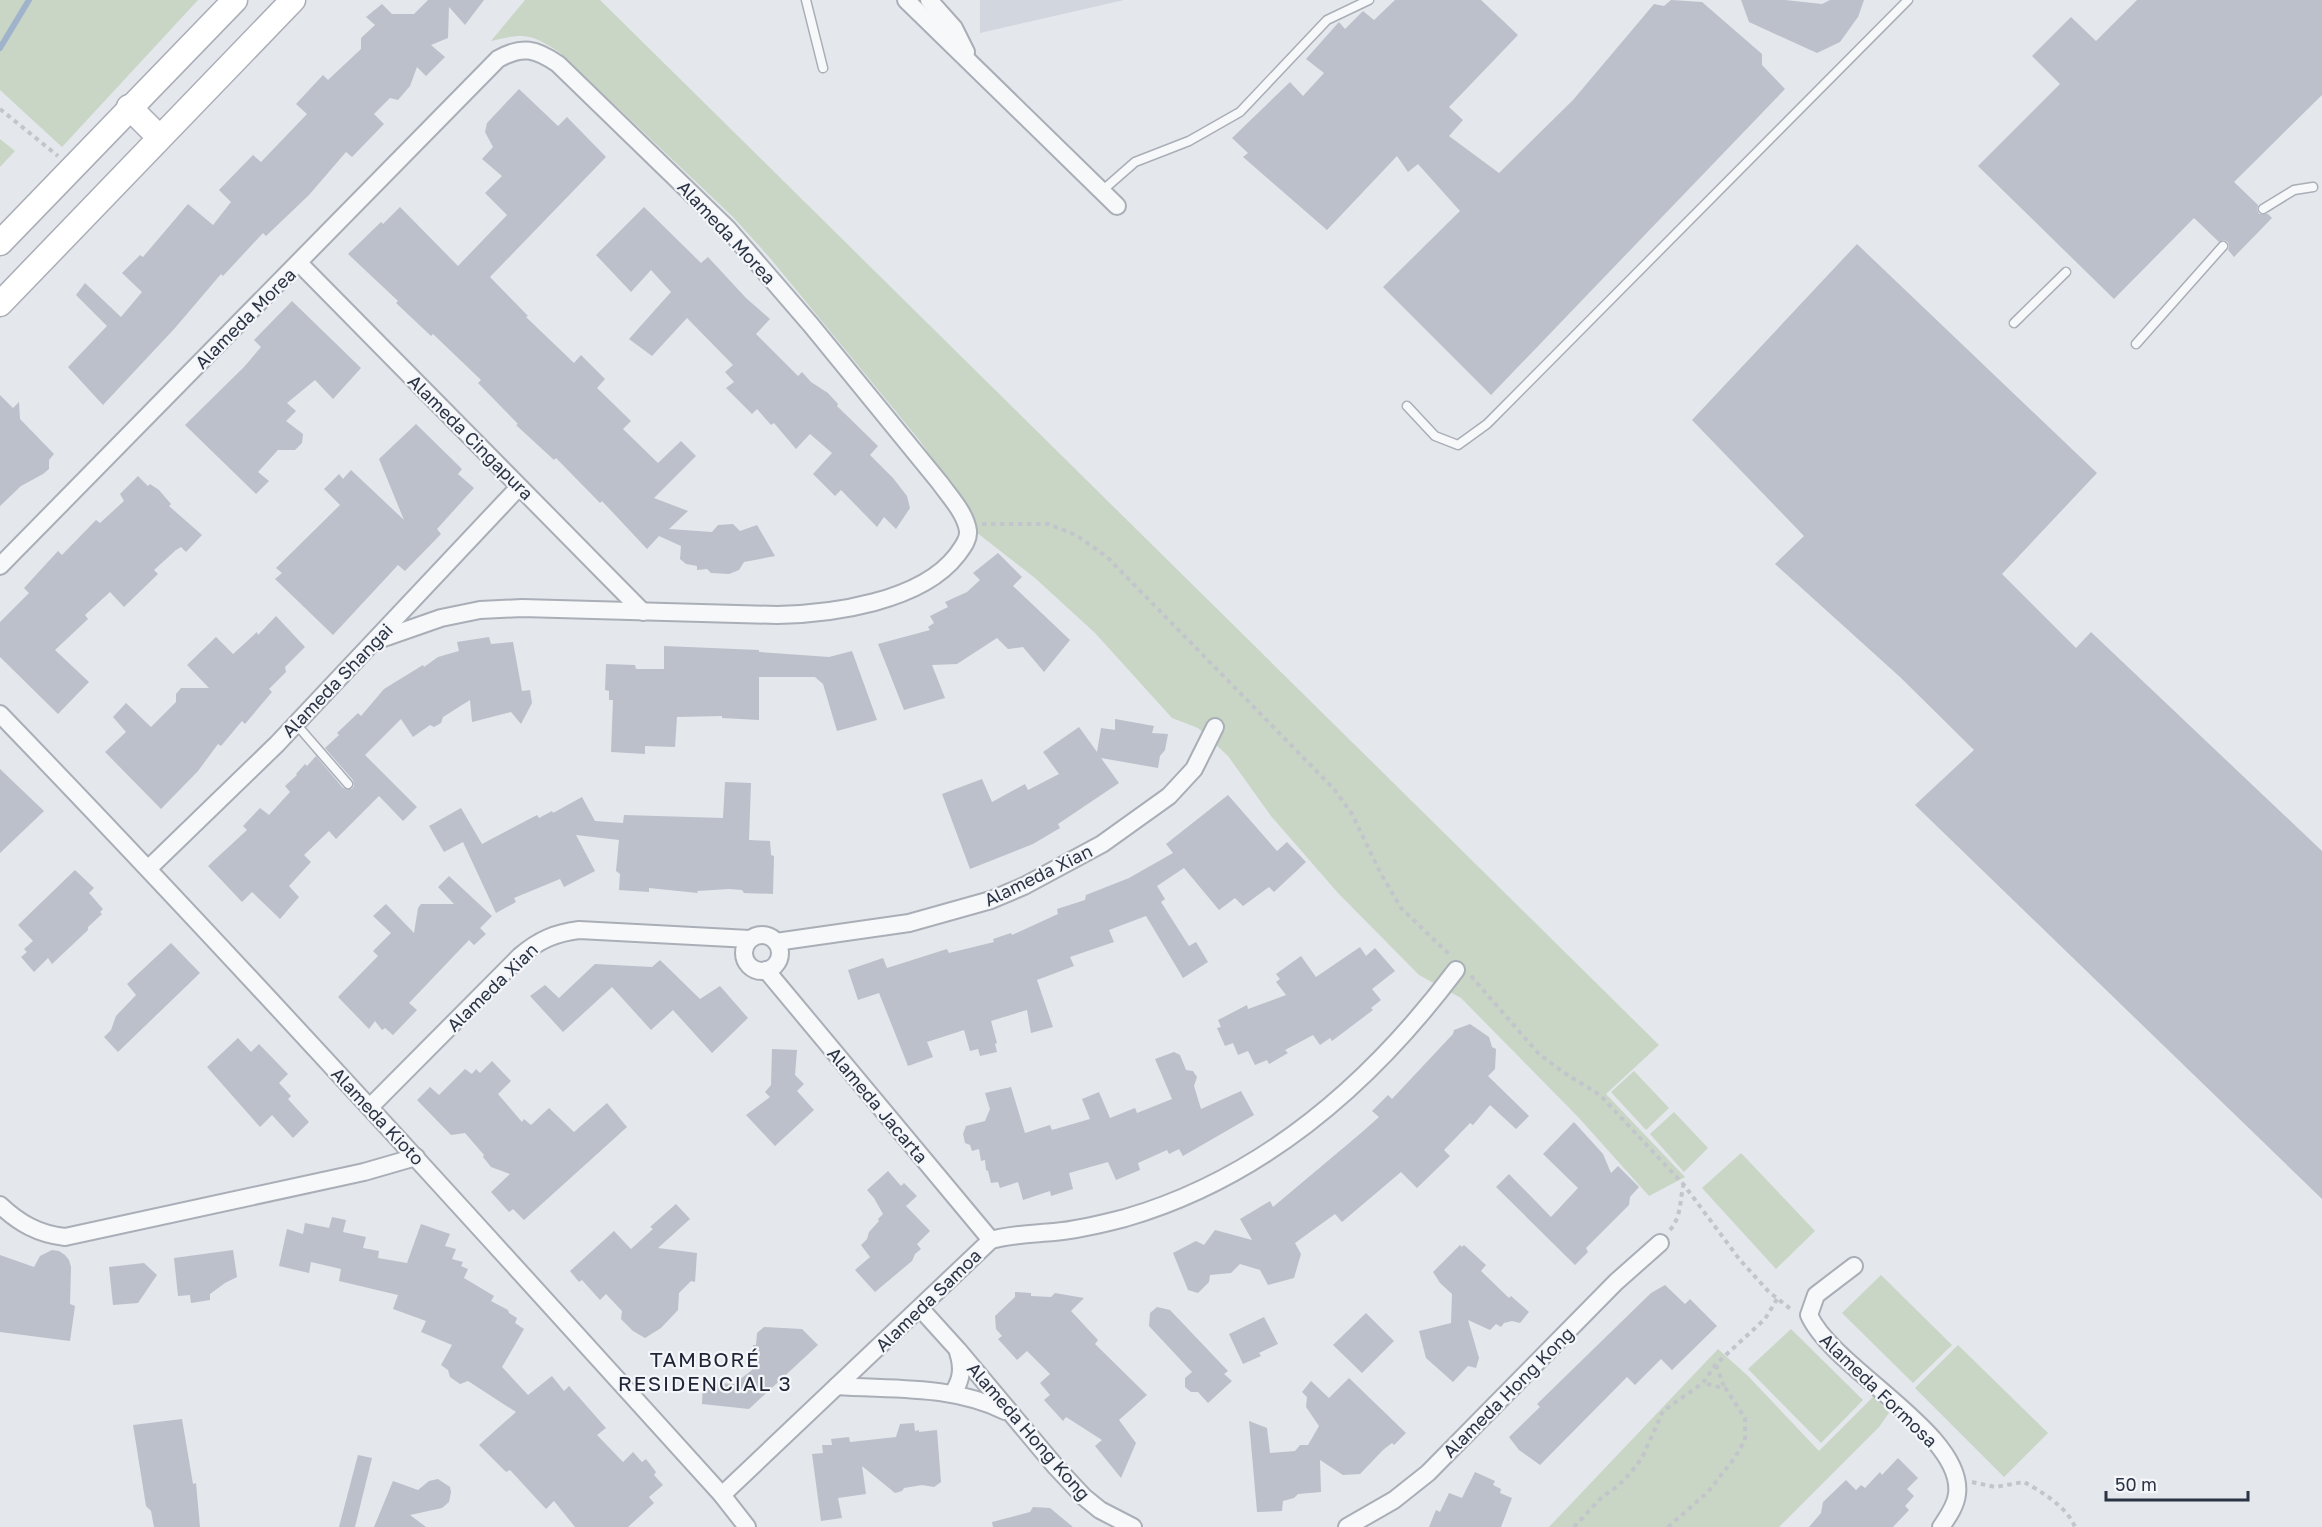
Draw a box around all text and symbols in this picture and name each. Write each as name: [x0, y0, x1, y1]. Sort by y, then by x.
street label: Alameda Morea: [673, 176, 781, 288]
street label: Alameda Morea: [190, 263, 300, 373]
street label: Alameda Cingapura: [404, 370, 538, 504]
street label: Alameda Shangai: [277, 619, 397, 741]
street label: Alameda Xian: [980, 839, 1096, 911]
street label: Alameda Xian: [442, 938, 542, 1036]
street label: Alameda Jacarta: [823, 1043, 933, 1167]
street label: Alameda Kioto: [327, 1062, 429, 1170]
street label: Alameda Samoa: [871, 1244, 985, 1356]
street label: Alameda Hong Kong: [1438, 1322, 1578, 1462]
street label: Alameda Formosa: [1816, 1328, 1942, 1452]
district label: TAMBORÉ RESIDENCIAL 3: [618, 1346, 792, 1396]
street label: Alameda Hong Kong: [963, 1357, 1095, 1505]
scale bar: [2106, 1464, 2248, 1502]
text: 50 m: [2115, 1473, 2157, 1495]

